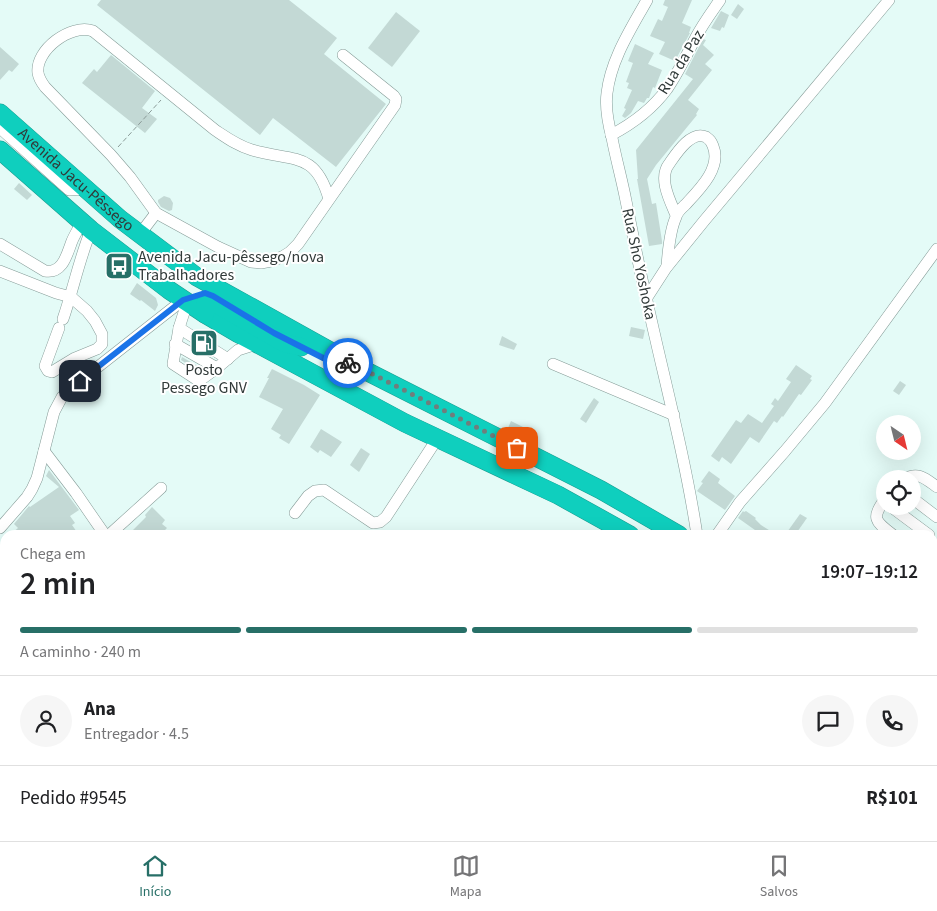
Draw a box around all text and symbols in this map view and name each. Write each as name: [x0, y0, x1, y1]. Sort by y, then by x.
street label: Rua da Paz: [652, 25, 710, 99]
street label: Avenida Jacu-Pêssego: [13, 123, 138, 237]
street label: Rua Sho Yoshoka: [616, 206, 662, 322]
place label: Avenida Jacu-pêssego/nova Trabalhadores: [138, 246, 324, 286]
bus stop icon: Avenida Jacu-pêssego/nova Trabalhadores: [104, 251, 134, 281]
fuel station icon: Posto Pessego GNV: [189, 328, 219, 358]
courier: [323, 338, 373, 388]
icon: bike: [334, 349, 362, 377]
place label: Posto Pessego GNV: [161, 359, 248, 399]
pin: [59, 360, 101, 402]
icon: home: [66, 367, 94, 395]
north arrow: [876, 415, 921, 460]
map controls: [876, 415, 921, 515]
pin: [496, 427, 538, 469]
icon: bag: [503, 434, 531, 462]
button: locate: [876, 470, 921, 515]
text: Chega em: [20, 543, 86, 565]
text: 19:07–19:12: [820, 559, 918, 586]
text: 2 min: [20, 561, 96, 607]
text: A caminho · 240 m: [20, 641, 141, 663]
button: person: [20, 695, 72, 747]
button: chat: [802, 695, 854, 747]
button: phone: [866, 695, 918, 747]
text: Ana: [84, 696, 116, 723]
text: Entregador · 4.5: [84, 723, 189, 745]
text: Pedido #9545: [20, 785, 127, 812]
text: R$101: [866, 785, 918, 812]
tab: Início: [139, 852, 171, 902]
tab: Mapa: [450, 852, 482, 902]
tab: Salvos: [760, 852, 798, 902]

